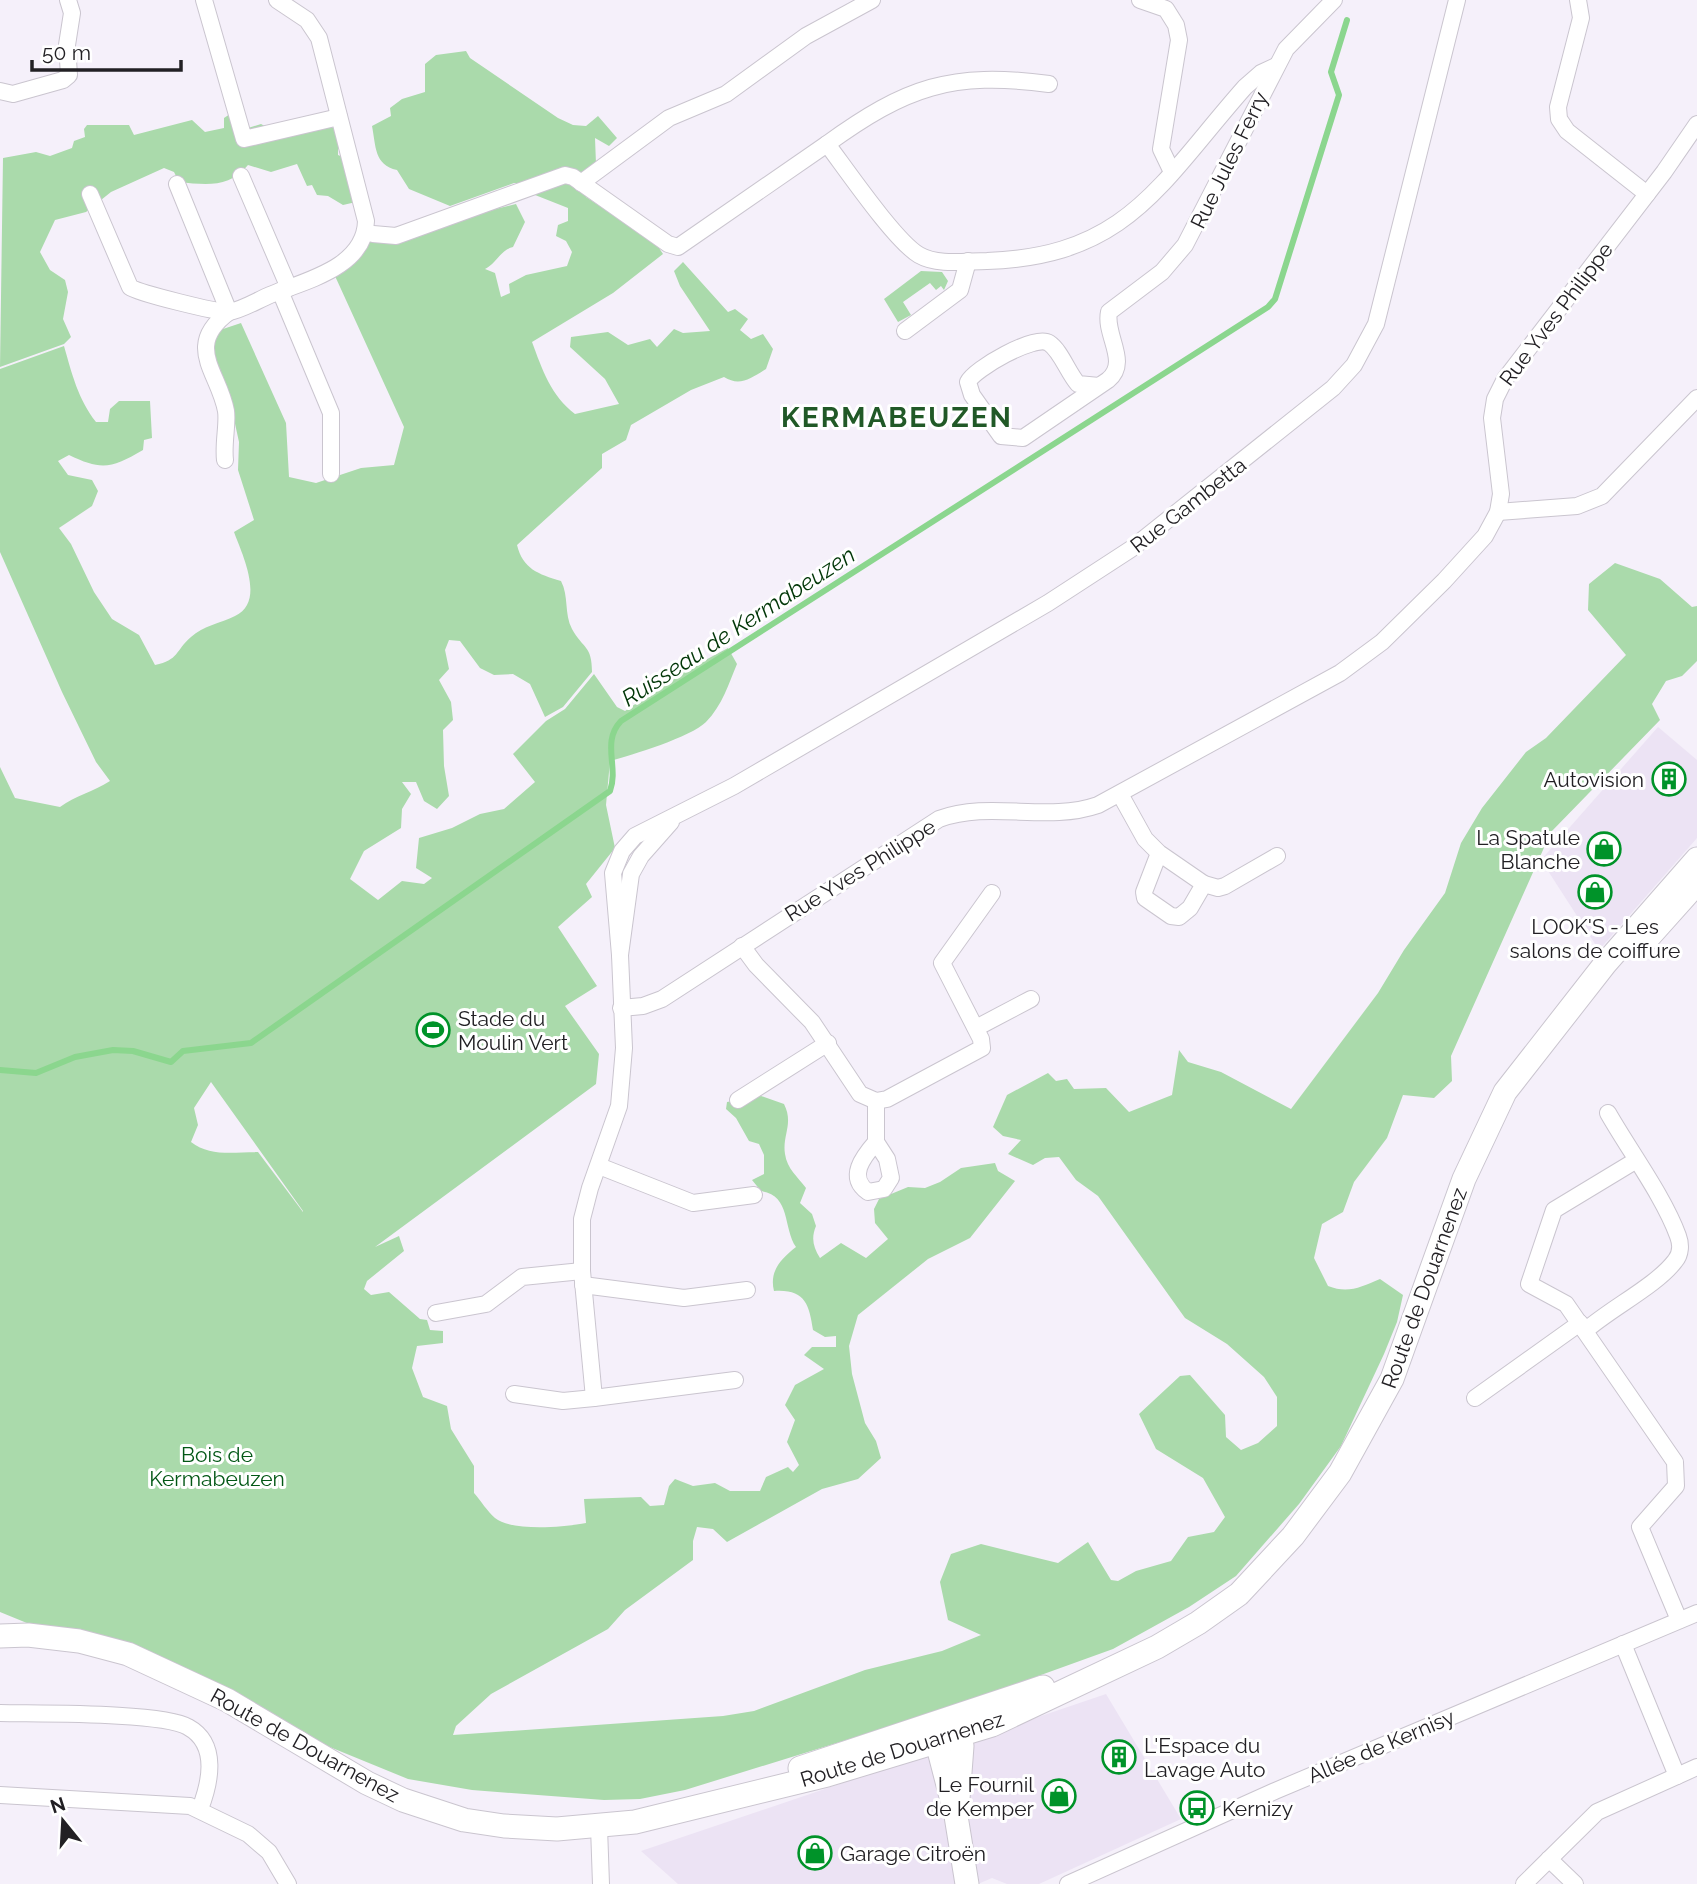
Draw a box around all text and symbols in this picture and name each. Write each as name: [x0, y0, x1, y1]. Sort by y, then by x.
scale bar: [32, 28, 180, 72]
text: 50 m: [42, 40, 91, 65]
street label: Rue Jules Ferry: [1185, 87, 1273, 233]
street label: Rue Yves Philippe: [1494, 237, 1618, 391]
district label: KERMABEUZEN: [781, 401, 1013, 434]
street label: Rue Gambetta: [1125, 452, 1251, 558]
water label: Ruisseau de Kermabeuzen: [616, 540, 860, 712]
building icon: Autovision: [1650, 760, 1688, 798]
place label: Autovision: [1543, 767, 1644, 792]
street label: Rue Yves Philippe: [780, 814, 940, 926]
place label: La Spatule Blanche: [1476, 825, 1580, 874]
shop icon: La Spatule Blanche: [1585, 830, 1623, 868]
shop icon: LOOK'S - Les salons de coiffure: [1576, 873, 1614, 911]
place label: LOOK'S - Les salons de coiffure: [1510, 914, 1680, 963]
place label: Stade du Moulin Vert: [458, 1006, 568, 1055]
sports icon: Stade du Moulin Vert: [414, 1011, 452, 1049]
street label: Route de Douarnenez: [1376, 1184, 1472, 1392]
park label: Bois de Kermabeuzen: [149, 1442, 285, 1491]
street label: Route de Douarnenez: [206, 1683, 404, 1807]
street label: Allée de Kernisy: [1304, 1704, 1458, 1788]
street label: Route de Douarnenez: [797, 1706, 1007, 1792]
place label: L'Espace du Lavage Auto: [1144, 1733, 1266, 1782]
building icon: L'Espace du Lavage Auto: [1100, 1738, 1138, 1776]
place label: Le Fournil de Kemper: [926, 1772, 1035, 1821]
shop icon: Le Fournil de Kemper: [1040, 1777, 1078, 1815]
north arrow: [28, 1786, 98, 1856]
bus stop icon: Kernizy: [1178, 1789, 1216, 1827]
text: N: [47, 1792, 68, 1818]
place label: Kernizy: [1222, 1796, 1293, 1821]
shop icon: Garage Citroën: [796, 1834, 834, 1872]
place label: Garage Citroën: [840, 1841, 986, 1866]

